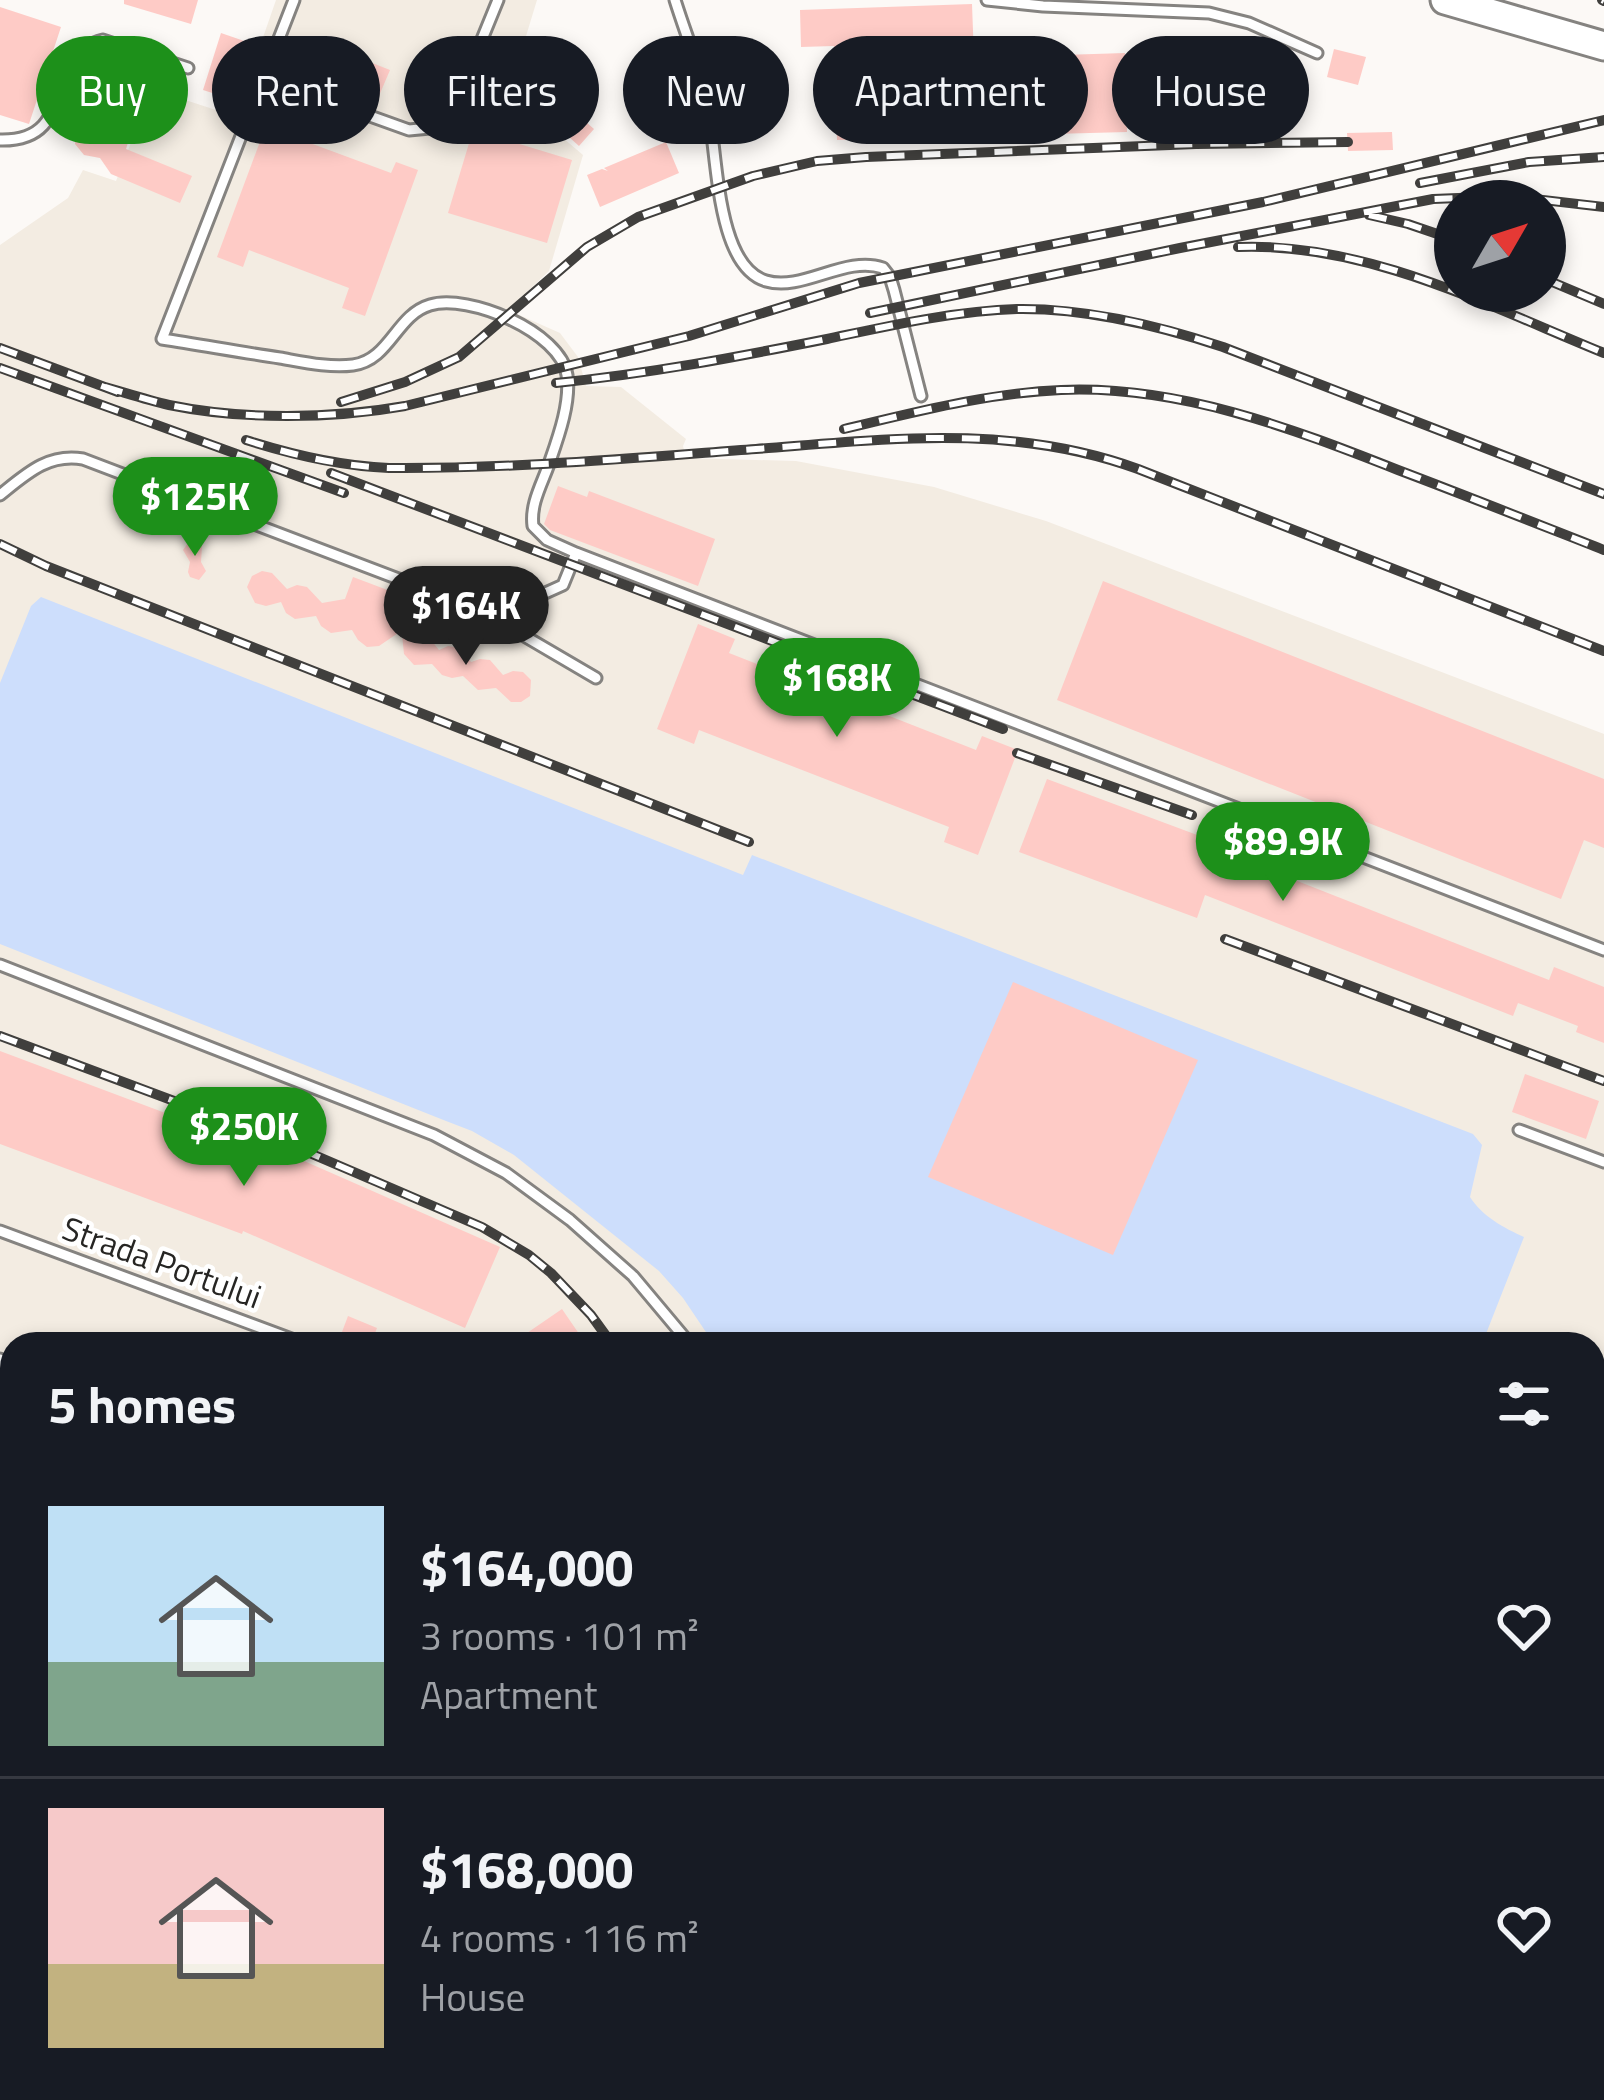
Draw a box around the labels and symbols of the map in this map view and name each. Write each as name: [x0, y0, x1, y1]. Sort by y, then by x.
north arrow: [1434, 180, 1566, 312]
pin: $125K: [111, 457, 279, 559]
pin: $164K: [382, 566, 550, 668]
pin: $168K: [753, 638, 921, 740]
pin: $89.9K: [1185, 802, 1381, 904]
pin: $250K: [160, 1087, 328, 1189]
street label: Strada Portului: [56, 1203, 268, 1321]

